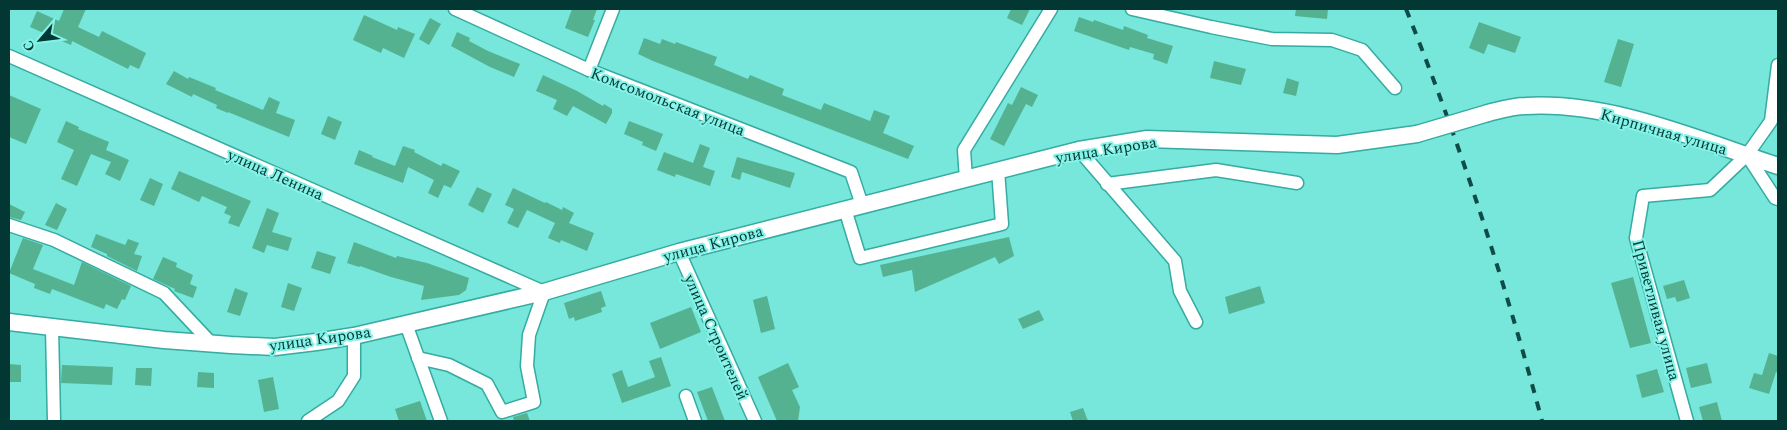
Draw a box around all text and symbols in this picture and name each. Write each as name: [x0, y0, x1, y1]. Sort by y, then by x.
north arrow: [15, 15, 65, 65]
text: С: [17, 37, 41, 55]
street label: Комсомольская улица: [587, 61, 749, 143]
street label: Кирпичная улица: [1598, 102, 1730, 162]
street label: улица Кирова: [1053, 130, 1159, 170]
street label: улица Ленина: [223, 143, 328, 207]
street label: улица Кирова: [660, 219, 766, 269]
street label: Приветливая улица: [1626, 237, 1686, 384]
street label: улица Строителей: [677, 270, 755, 404]
street label: улица Кирова: [267, 320, 373, 358]

